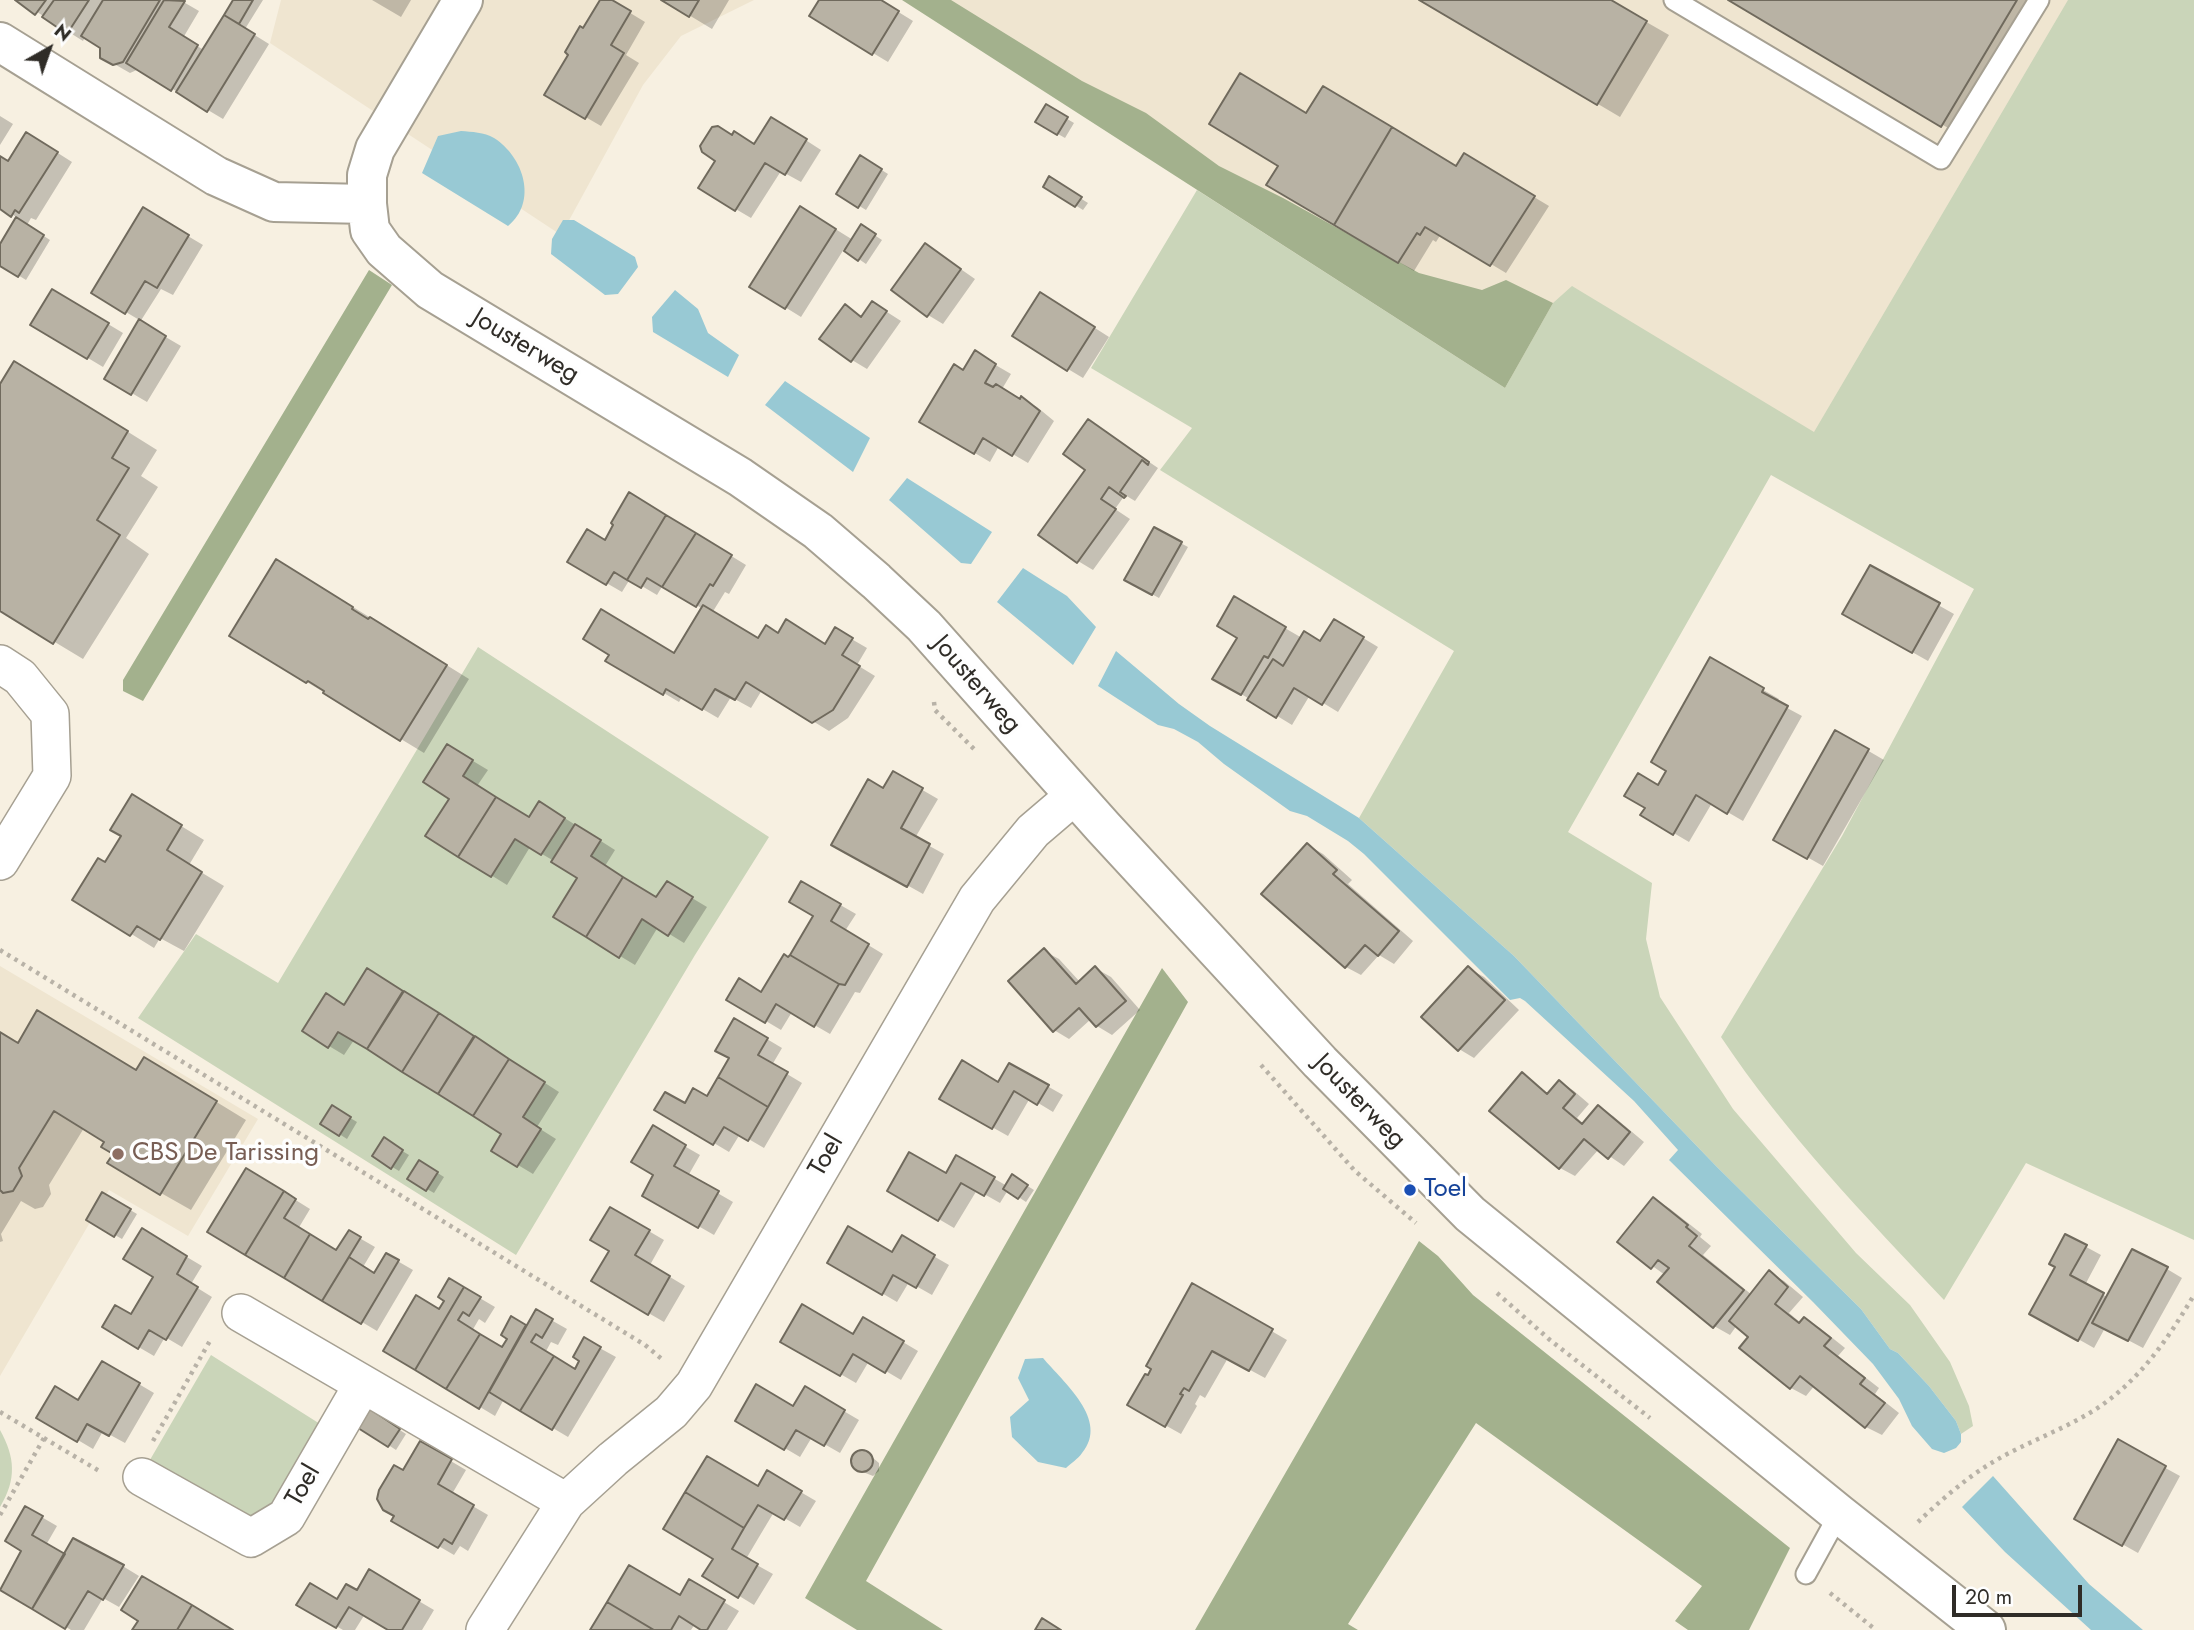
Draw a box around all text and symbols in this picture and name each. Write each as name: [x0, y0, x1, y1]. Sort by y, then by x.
north arrow: [14, 14, 84, 84]
text: N: [48, 17, 77, 48]
street label: Jousterweg: [466, 303, 584, 391]
street label: Jousterweg: [925, 630, 1027, 740]
street label: Jousterweg: [1306, 1048, 1412, 1156]
street label: Toel: [803, 1130, 851, 1182]
place label: CBS De Tarissing: [132, 1138, 319, 1170]
marker: CBS De Tarissing: [110, 1146, 126, 1162]
place label: Toel: [1424, 1174, 1467, 1206]
marker: Toel: [1402, 1182, 1418, 1198]
street label: Toel: [280, 1460, 328, 1512]
scale bar: [1956, 1570, 2086, 1614]
text: 20 m: [1965, 1582, 2012, 1612]

